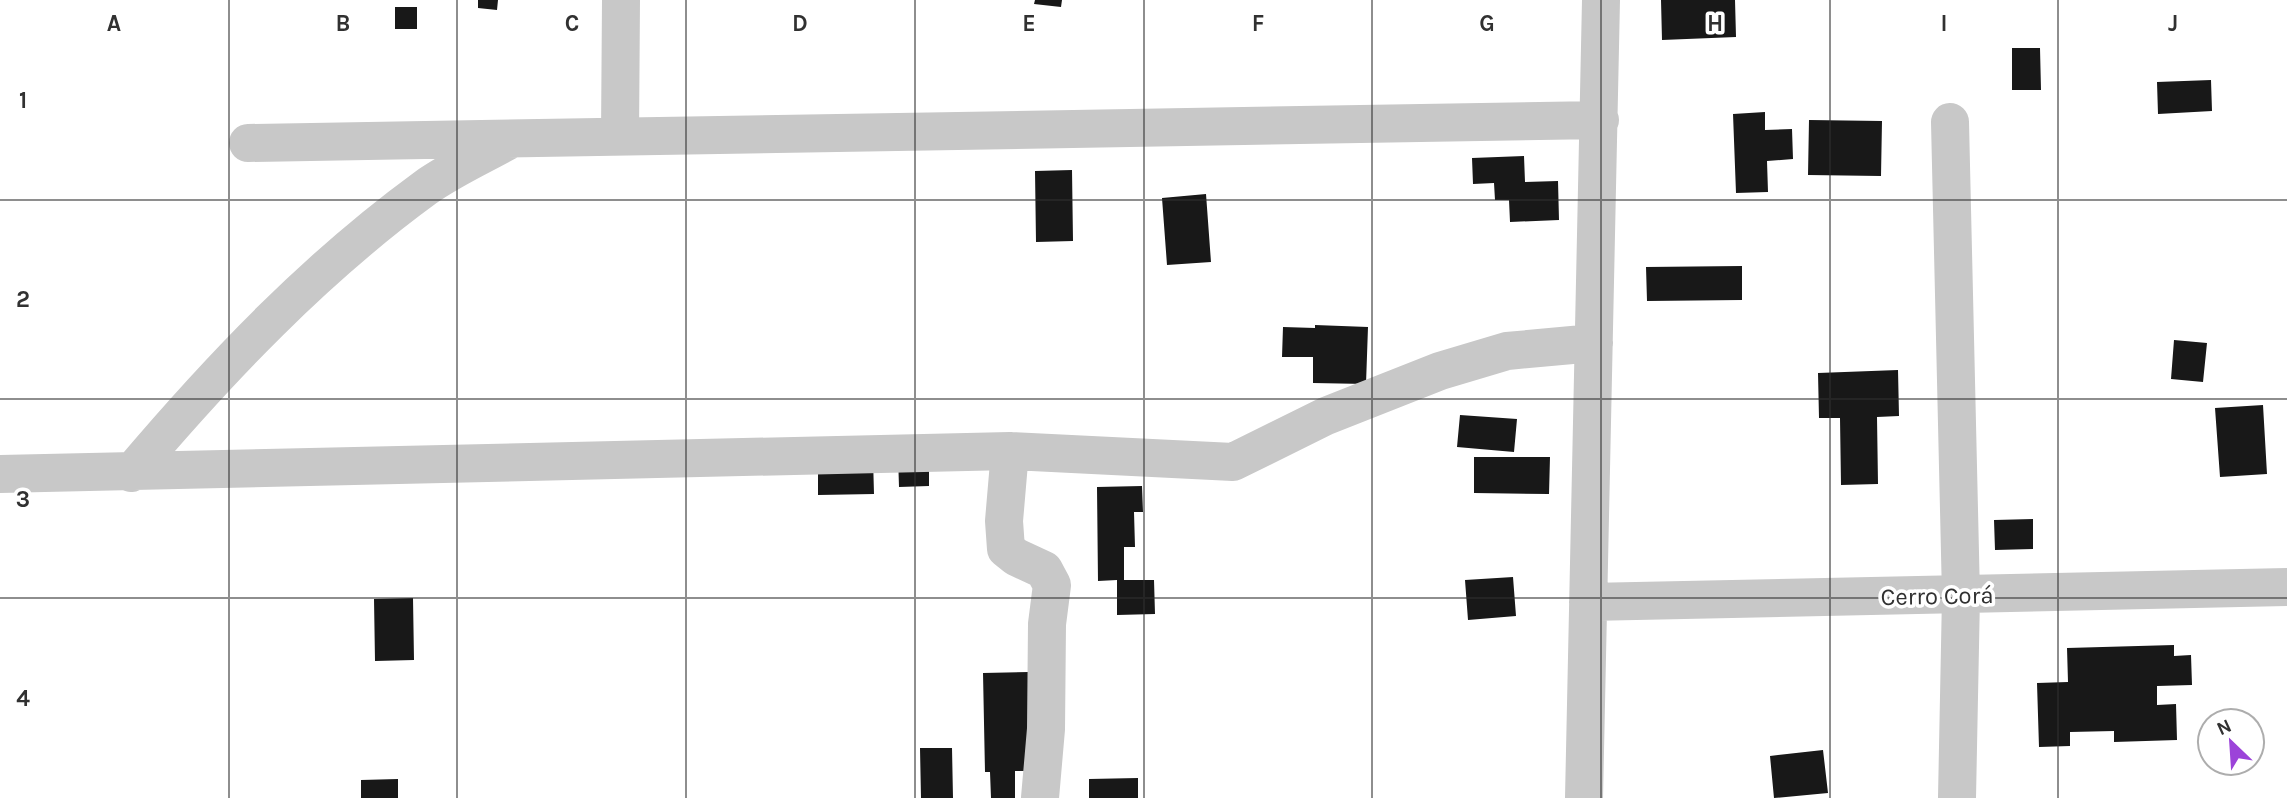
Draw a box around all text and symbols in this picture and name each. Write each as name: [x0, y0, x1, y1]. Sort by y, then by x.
text: A: [107, 10, 121, 37]
text: B: [336, 10, 350, 37]
text: C: [565, 10, 579, 37]
text: D: [792, 10, 808, 37]
text: E: [1022, 10, 1036, 37]
text: F: [1252, 10, 1264, 37]
text: G: [1479, 10, 1495, 37]
text: H: [1707, 10, 1723, 37]
text: I: [1940, 10, 1948, 37]
text: J: [2168, 10, 2178, 37]
text: 1: [19, 87, 27, 114]
text: 2: [16, 286, 30, 313]
text: 3: [16, 486, 30, 513]
street label: Cerro Corá: [1880, 581, 1994, 611]
text: 4: [16, 685, 30, 712]
north arrow: [2196, 707, 2266, 777]
text: N: [2213, 715, 2235, 740]

